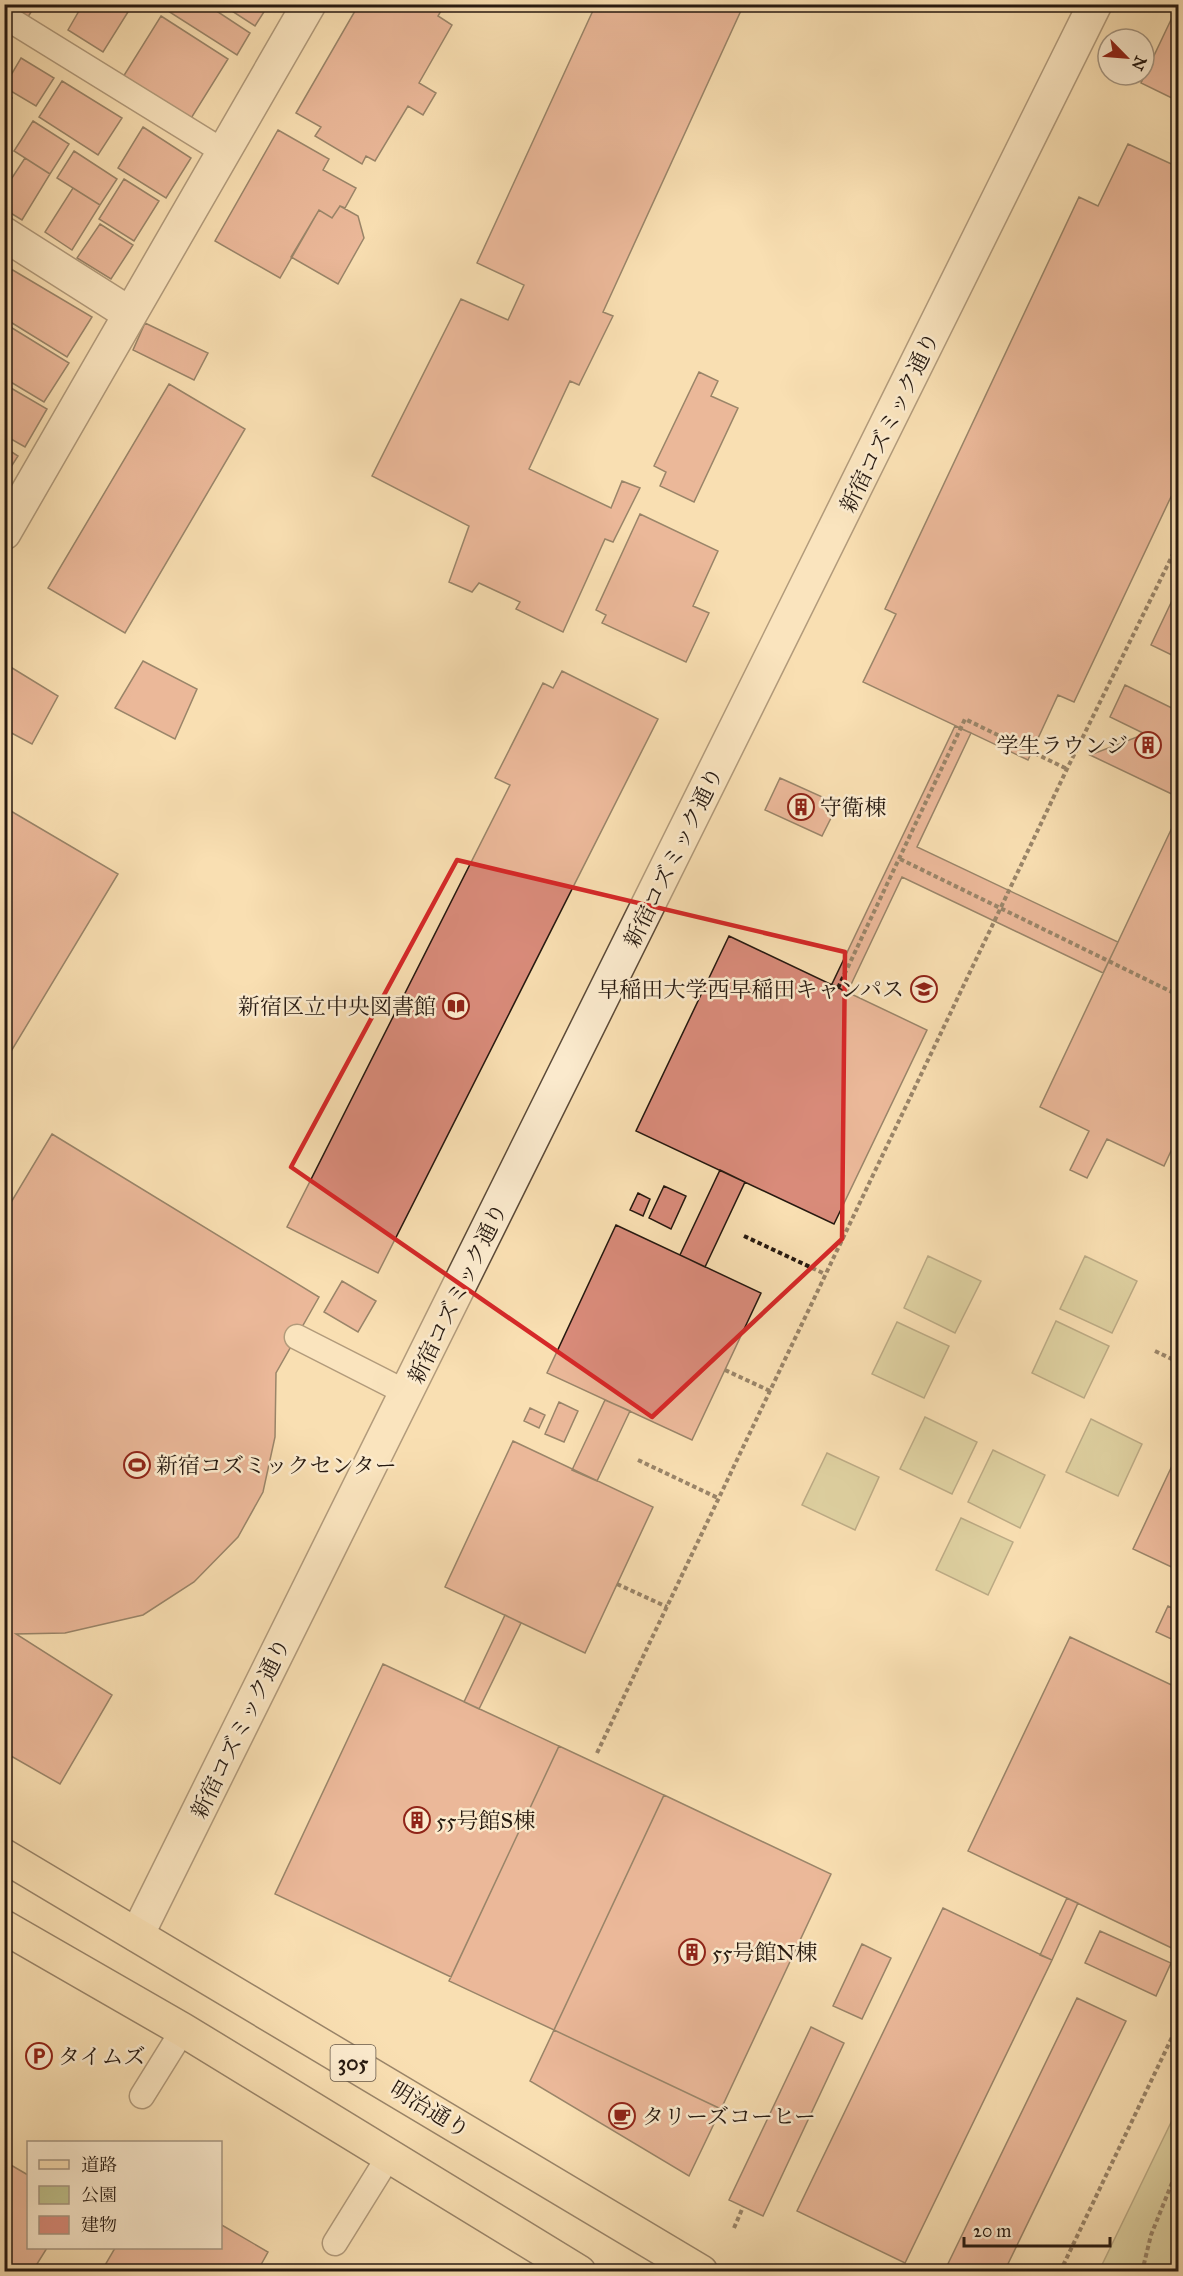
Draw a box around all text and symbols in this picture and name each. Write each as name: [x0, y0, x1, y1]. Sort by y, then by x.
north arrow: [1096, 27, 1156, 87]
text: N: [1127, 53, 1151, 74]
street label: 新宿コズミック通り: [834, 328, 945, 517]
building icon: 学生ラウンジ: [1133, 730, 1163, 760]
place label: 学生ラウンジ: [997, 732, 1128, 759]
street label: 新宿コズミック通り: [618, 763, 729, 952]
building icon: 守衛棟: [786, 792, 816, 822]
place label: 守衛棟: [820, 794, 886, 821]
school or university icon: 早稲田大学西早稲田キャンパス: [909, 974, 939, 1004]
place label: 早稲田大学西早稲田キャンパス: [598, 976, 904, 1003]
library icon: 新宿区立中央図書館: [441, 991, 471, 1021]
place label: 新宿区立中央図書館: [238, 993, 436, 1020]
street label: 新宿コズミック通り: [402, 1199, 513, 1388]
sports icon: 新宿コズミックセンター: [122, 1450, 152, 1480]
place label: 新宿コズミックセンター: [156, 1452, 397, 1479]
street label: 新宿コズミック通り: [185, 1634, 296, 1823]
building icon: 55号館S棟: [402, 1805, 432, 1835]
place label: 55号館S棟: [436, 1807, 535, 1834]
building icon: 55号館N棟: [677, 1937, 707, 1967]
place label: 55号館N棟: [712, 1939, 817, 1966]
parking icon: タイムズ: [24, 2041, 54, 2071]
place label: タイムズ: [58, 2043, 146, 2070]
road number: 305: [330, 2045, 376, 2081]
street label: 明治通り: [385, 2075, 474, 2144]
cafe icon: タリーズコーヒー: [607, 2101, 637, 2131]
place label: タリーズコーヒー: [642, 2103, 816, 2130]
legend: [27, 2141, 222, 2249]
text: 道路: [81, 2154, 117, 2176]
text: 公園: [81, 2184, 117, 2206]
scale bar: [964, 2210, 1110, 2248]
text: 建物: [81, 2214, 117, 2236]
text: 20 m: [973, 2220, 1011, 2242]

